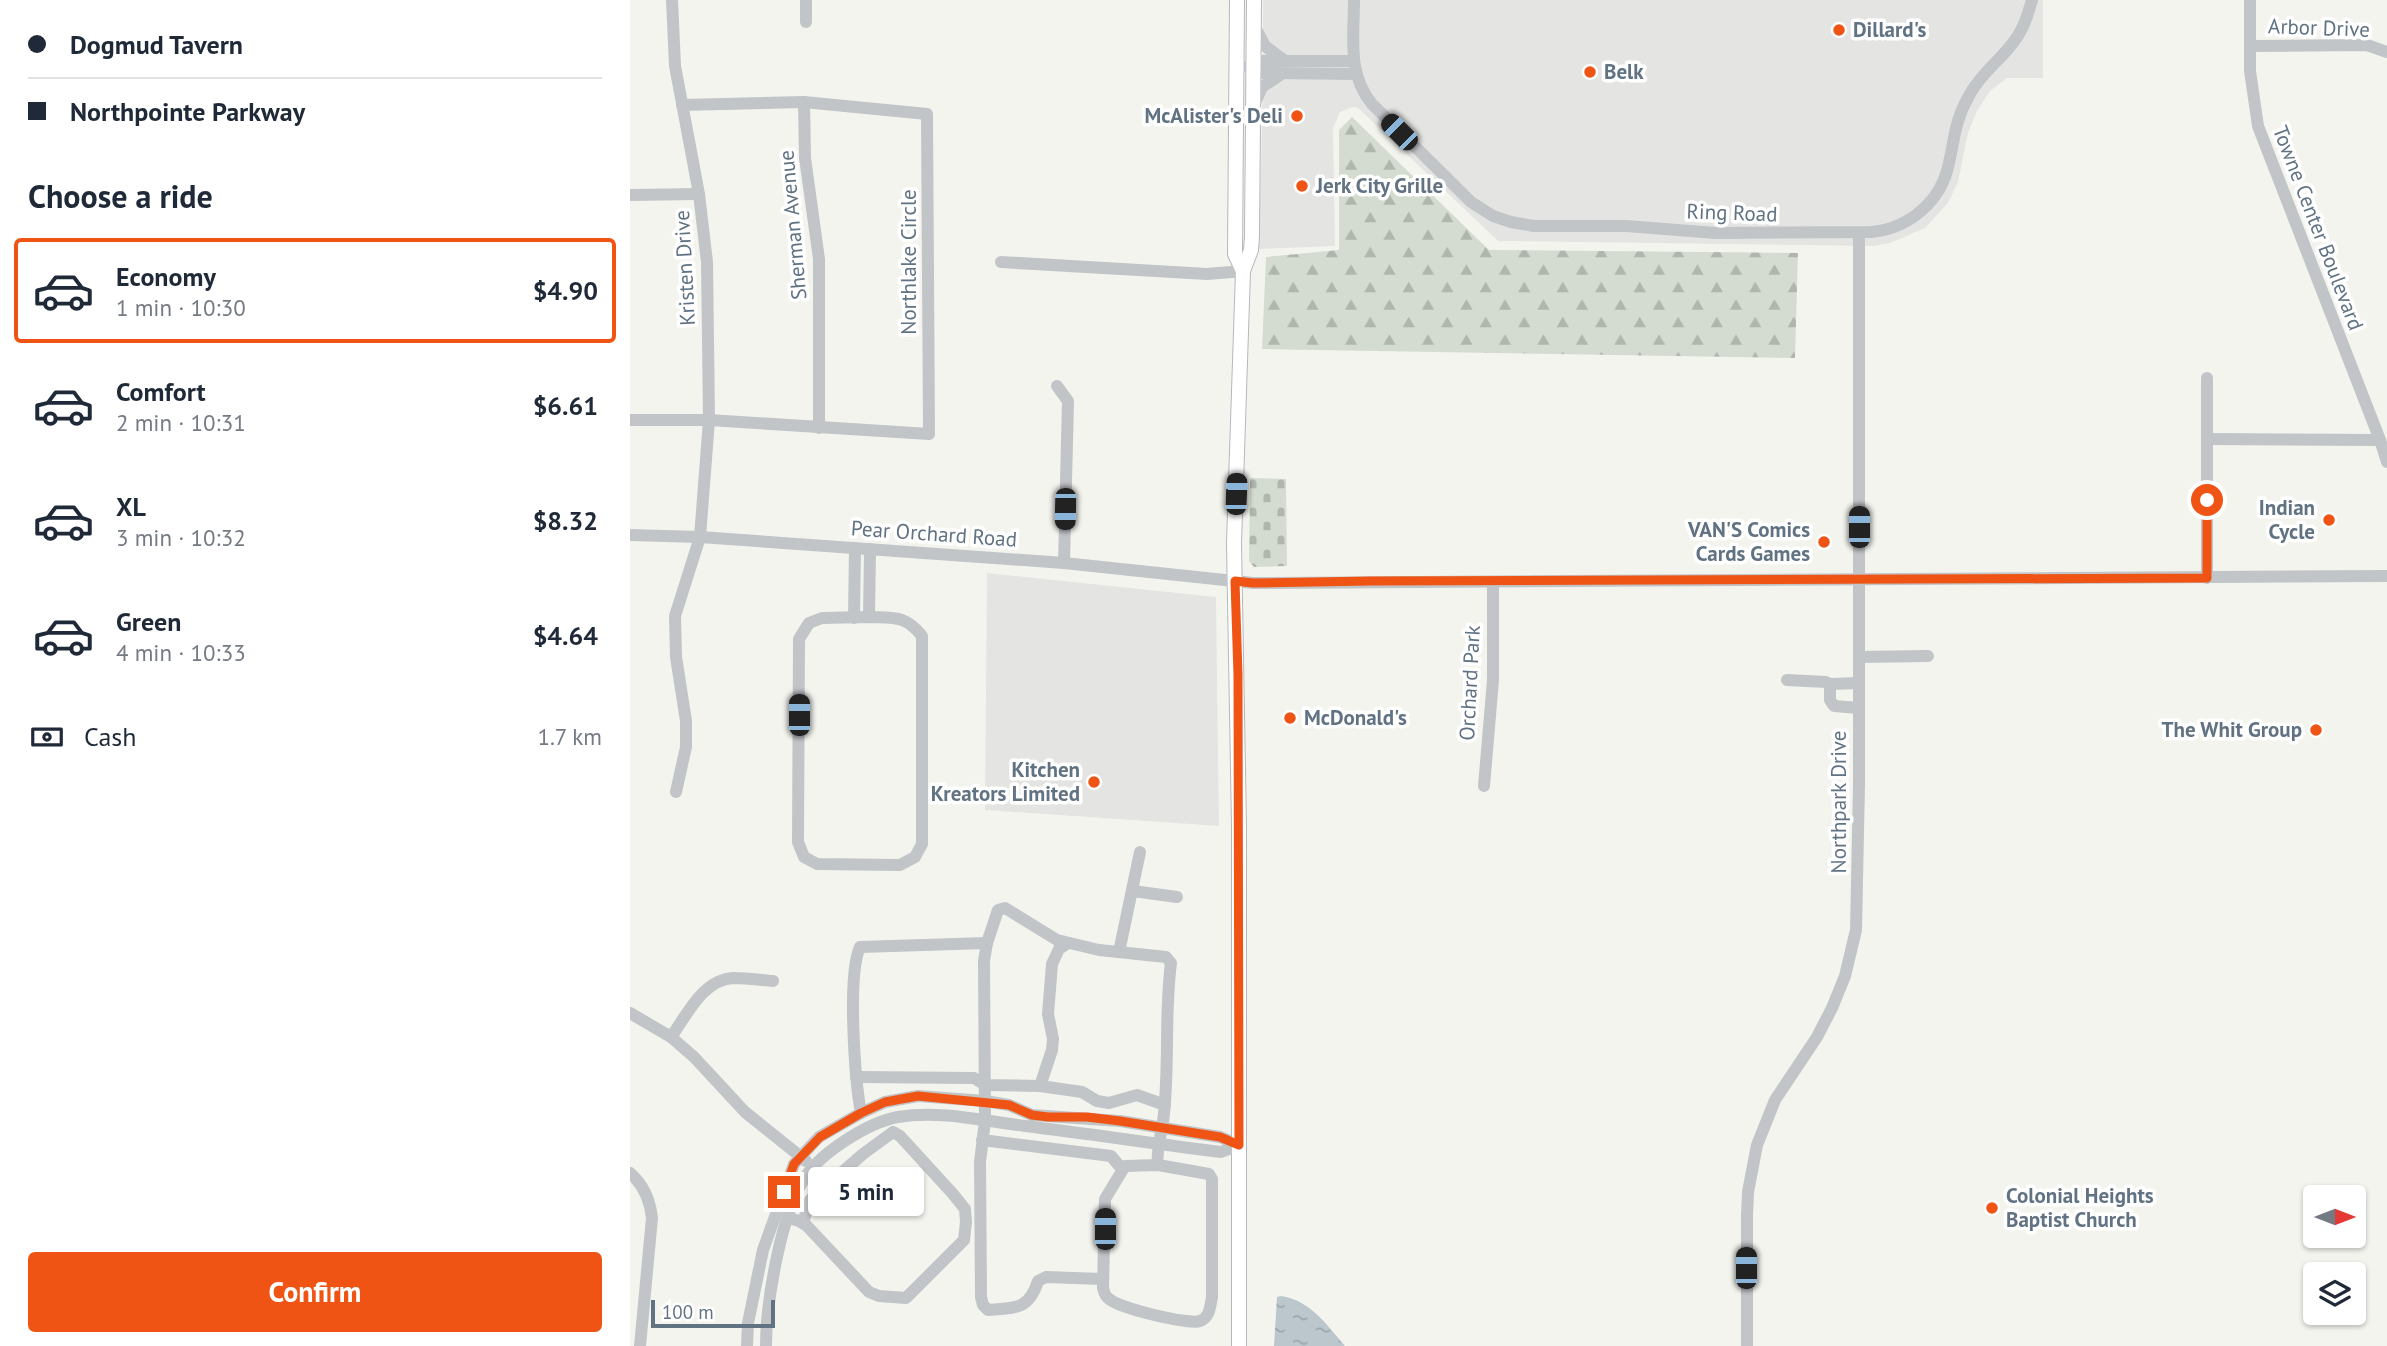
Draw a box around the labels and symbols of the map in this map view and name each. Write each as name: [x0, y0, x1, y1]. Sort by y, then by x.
street label: Arbor Drive: [2268, 12, 2370, 43]
place label: Dillard's: [1853, 16, 1926, 43]
marker: Dillard's: [1831, 22, 1847, 38]
place label: Belk: [1604, 58, 1644, 85]
marker: Belk: [1582, 64, 1598, 80]
place label: McAlister's Deli: [1144, 102, 1283, 129]
marker: McAlister's Deli: [1289, 108, 1305, 124]
car: [1377, 110, 1422, 154]
street label: Towne Center Boulevard: [2267, 122, 2370, 334]
street label: Sherman Avenue: [773, 149, 812, 301]
place label: Jerk City Grille: [1315, 172, 1443, 199]
marker: Jerk City Grille: [1294, 178, 1310, 194]
street label: Northlake Circle: [895, 189, 922, 335]
street label: Ring Road: [1686, 197, 1778, 228]
street label: Kristen Drive: [668, 210, 701, 326]
car: [1225, 473, 1248, 515]
route start: [2191, 484, 2223, 516]
car: [1055, 488, 1076, 530]
place label: Indian Cycle: [2259, 494, 2315, 545]
car: [1849, 506, 1870, 548]
marker: Indian Cycle: [2321, 512, 2337, 528]
street label: Pear Orchard Road: [850, 514, 1018, 553]
place label: VAN'S Comics Cards Games: [1687, 516, 1810, 567]
marker: VAN'S Comics Cards Games: [1816, 534, 1832, 550]
street label: Orchard Park: [1453, 625, 1486, 741]
car: [789, 694, 810, 736]
place label: McDonald's: [1304, 704, 1407, 731]
marker: McDonald's: [1282, 710, 1298, 726]
place label: The Whit Group: [2162, 716, 2302, 743]
marker: The Whit Group: [2308, 722, 2324, 738]
street label: Northpark Drive: [1825, 731, 1852, 873]
place label: Kitchen Kreators Limited: [931, 756, 1080, 807]
marker: Kitchen Kreators Limited: [1086, 774, 1102, 790]
callout: 5 min: [808, 1168, 924, 1216]
route end: [768, 1176, 800, 1208]
place label: Colonial Heights Baptist Church: [2006, 1182, 2154, 1233]
north arrow: [2303, 1185, 2366, 1248]
marker: Colonial Heights Baptist Church: [1984, 1200, 2000, 1216]
car: [1095, 1208, 1116, 1250]
car: [1736, 1247, 1757, 1289]
scale bar: [651, 1297, 775, 1329]

